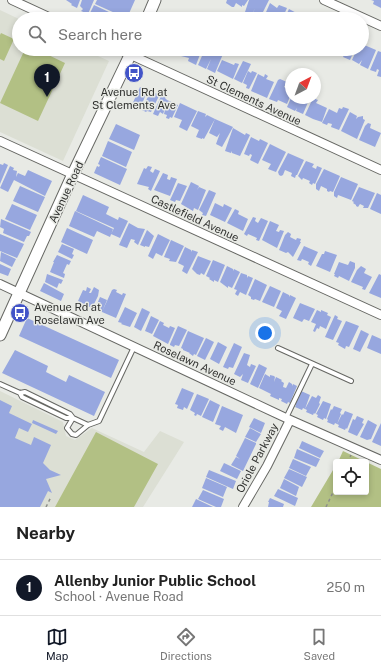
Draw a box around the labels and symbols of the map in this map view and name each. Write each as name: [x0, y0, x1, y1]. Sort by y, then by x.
bus stop icon: Avenue Rd at St Clements Ave: [123, 62, 145, 84]
pin: 1: [34, 64, 60, 97]
north arrow: [285, 68, 321, 104]
street label: St Clements Avenue: [205, 73, 303, 127]
place label: Avenue Rd at St Clements Ave: [92, 86, 176, 111]
street label: Avenue Road: [47, 159, 85, 225]
street label: Castlefield Avenue: [149, 192, 241, 244]
place label: Avenue Rd at Roselawn Ave: [34, 301, 105, 326]
bus stop icon: Avenue Rd at Roselawn Ave: [9, 302, 31, 324]
your location: [255, 323, 275, 343]
street label: Roselawn Avenue: [152, 339, 238, 387]
street label: Oriole Parkway: [234, 421, 280, 495]

